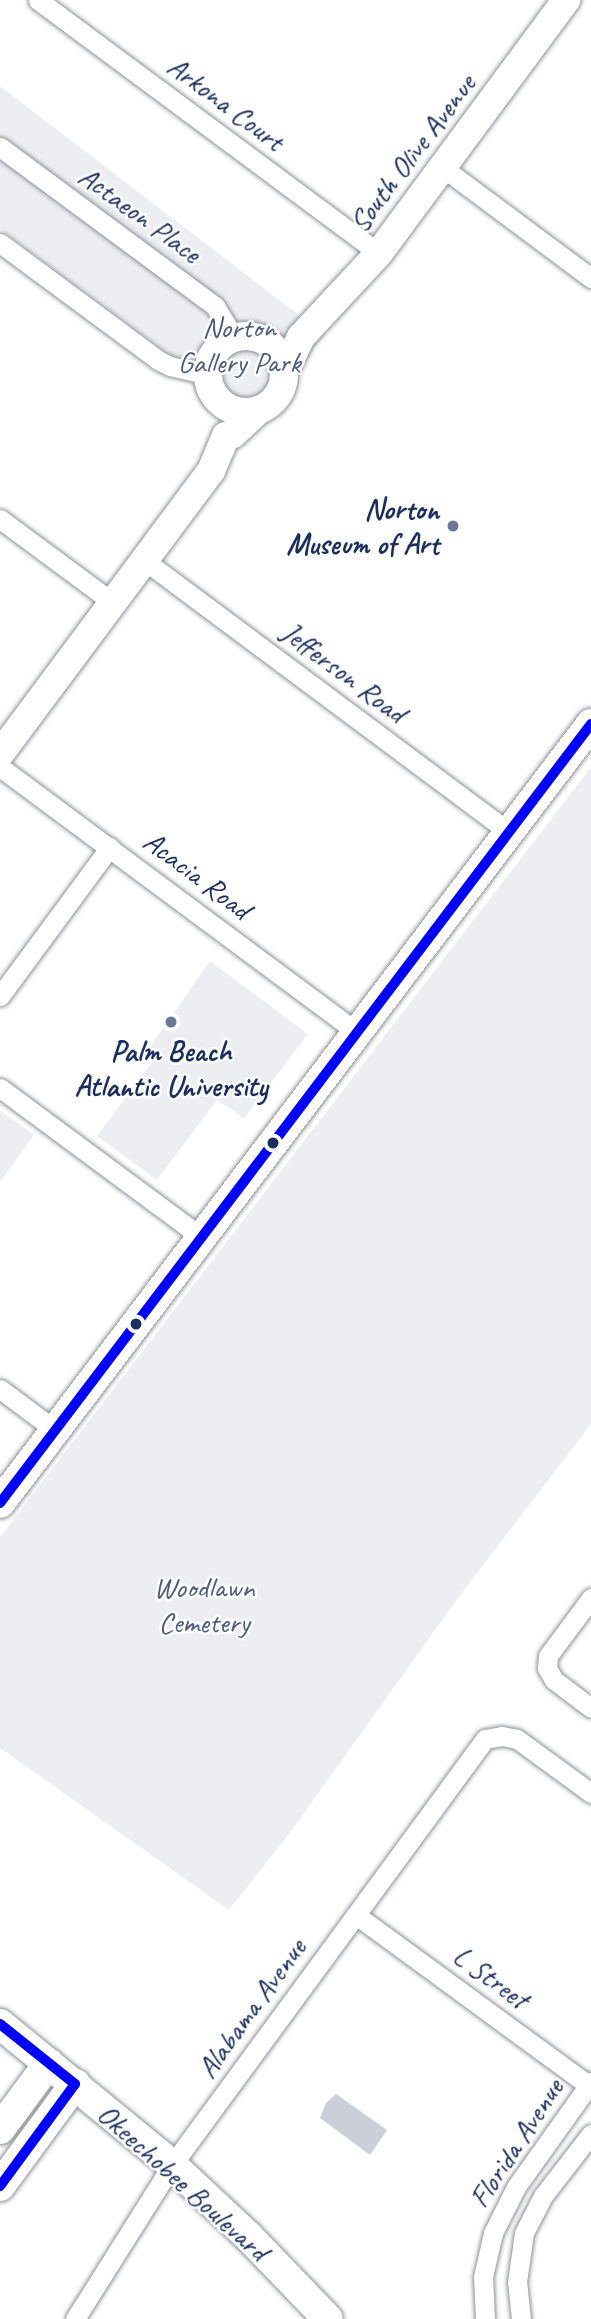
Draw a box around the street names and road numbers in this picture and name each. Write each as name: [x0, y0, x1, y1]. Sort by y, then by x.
street label: Arkona Court: [161, 48, 291, 158]
street label: South Olive Avenue: [341, 67, 483, 239]
street label: Actaeon Place: [72, 158, 208, 270]
street label: Jefferson Road: [275, 614, 413, 730]
street label: Acacia Road: [136, 823, 258, 927]
street label: Alabama Avenue: [188, 1931, 314, 2085]
street label: L Street: [446, 1937, 536, 2017]
street label: Florida Avenue: [461, 2072, 571, 2214]
street label: Okeechobee Boulevard: [90, 2096, 276, 2268]

